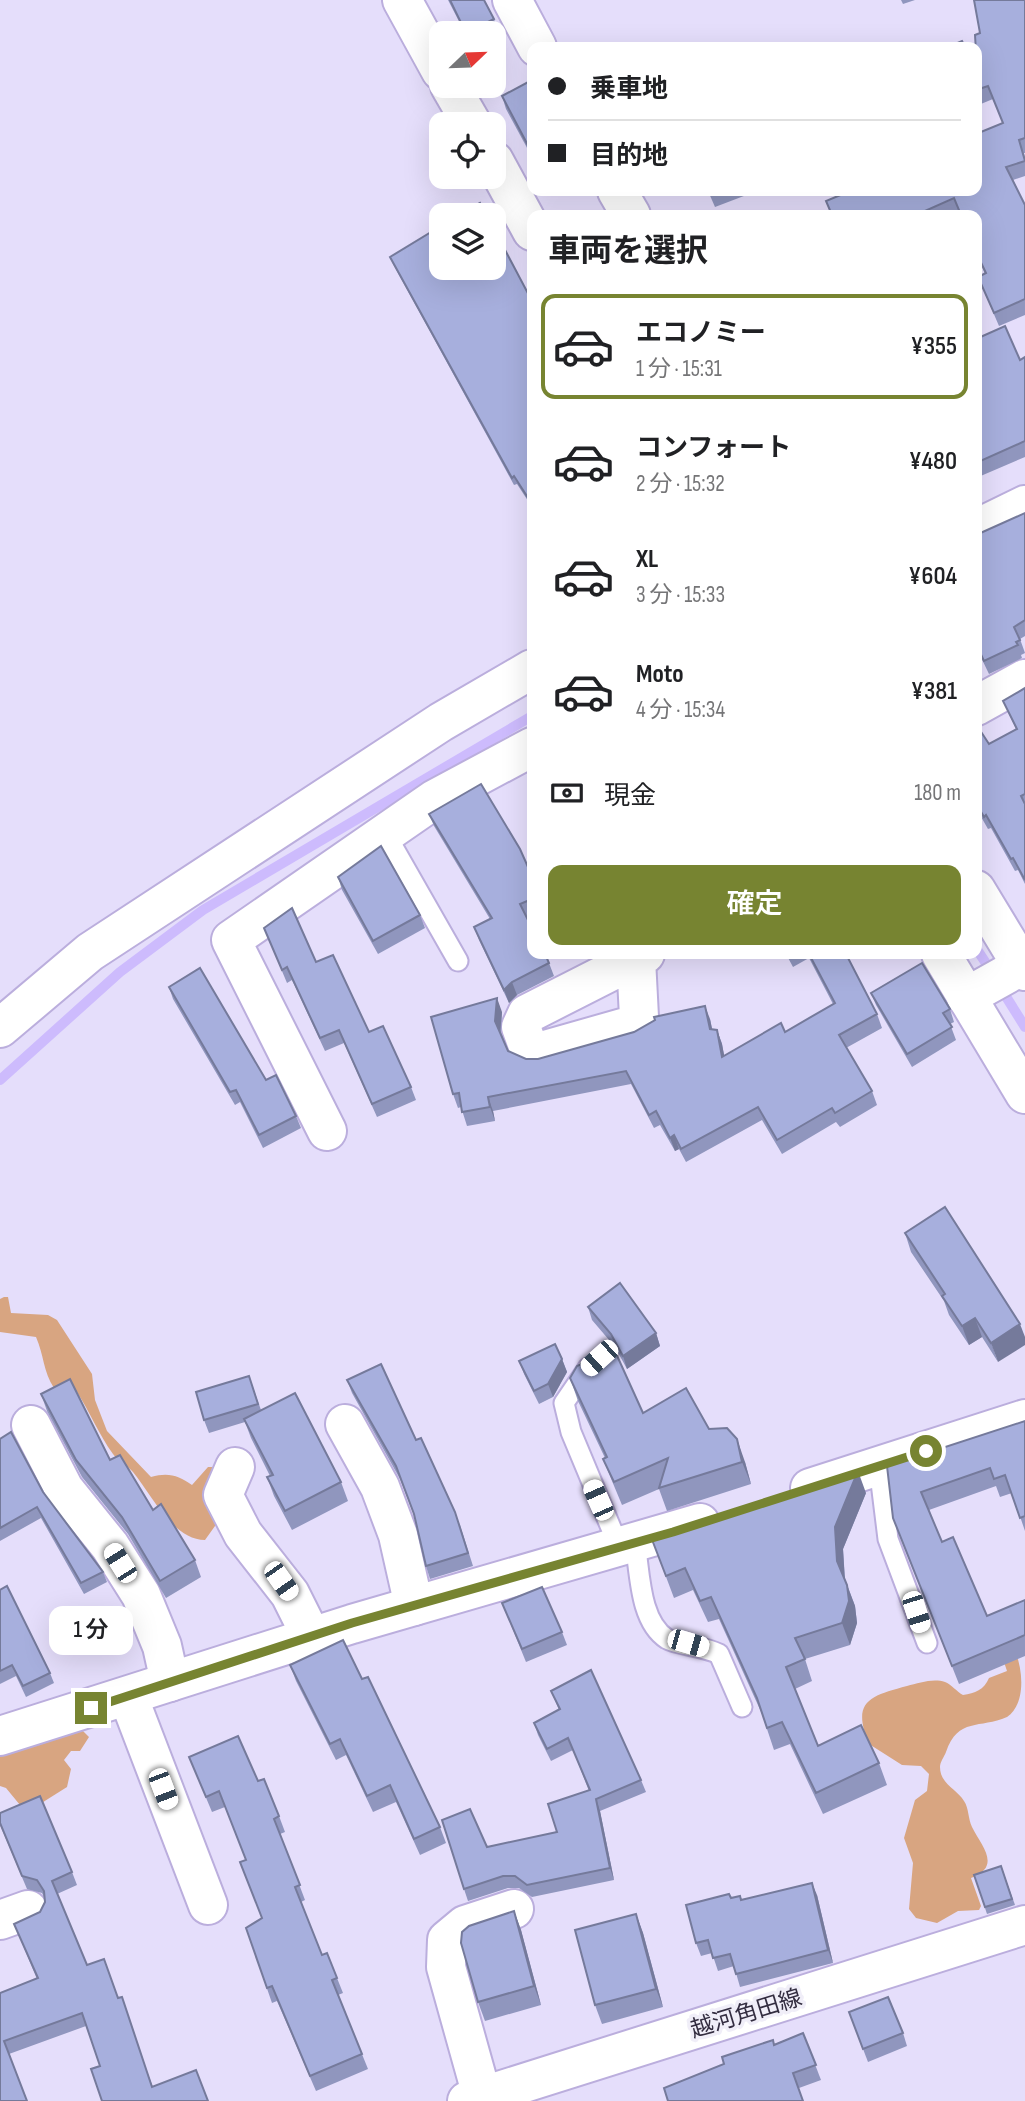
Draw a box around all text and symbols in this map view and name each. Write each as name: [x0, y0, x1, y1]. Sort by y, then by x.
north arrow: [429, 21, 506, 98]
map controls: [429, 21, 506, 280]
text: 乗車地: [590, 74, 668, 105]
button: locate: [429, 112, 506, 189]
text: 目的地: [590, 141, 668, 172]
button: layers: [429, 203, 506, 280]
text: 車両を選択: [548, 232, 708, 271]
icon: car: [552, 315, 615, 378]
text: エコノミー: [636, 318, 766, 349]
text: ¥355: [910, 331, 957, 362]
text: 1 分 · 15:31: [636, 355, 722, 383]
icon: car: [552, 430, 615, 493]
text: コンフォート: [636, 433, 791, 464]
text: ¥480: [909, 446, 957, 477]
text: 2 分 · 15:32: [636, 470, 725, 498]
text: XL: [636, 544, 658, 575]
icon: car: [552, 545, 615, 608]
text: ¥604: [908, 561, 957, 592]
text: 3 分 · 15:33: [636, 581, 725, 609]
text: Moto: [636, 659, 684, 690]
icon: car: [552, 660, 615, 723]
text: ¥381: [911, 676, 957, 707]
text: 4 分 · 15:34: [636, 696, 725, 724]
icon: cash: [548, 774, 586, 812]
text: 180 m: [914, 779, 961, 807]
text: 現金: [604, 781, 656, 812]
button: 確定: [548, 865, 961, 945]
car: [577, 1336, 622, 1380]
route start: [910, 1435, 942, 1467]
car: [580, 1477, 617, 1523]
car: [100, 1540, 141, 1586]
car: [261, 1558, 302, 1604]
car: [900, 1589, 933, 1635]
callout: 1 分: [49, 1606, 133, 1656]
text: 1 分: [73, 1616, 109, 1644]
car: [665, 1627, 712, 1659]
route end: [75, 1692, 107, 1724]
car: [146, 1766, 181, 1812]
street label: 越河角田線: [687, 1984, 805, 2044]

